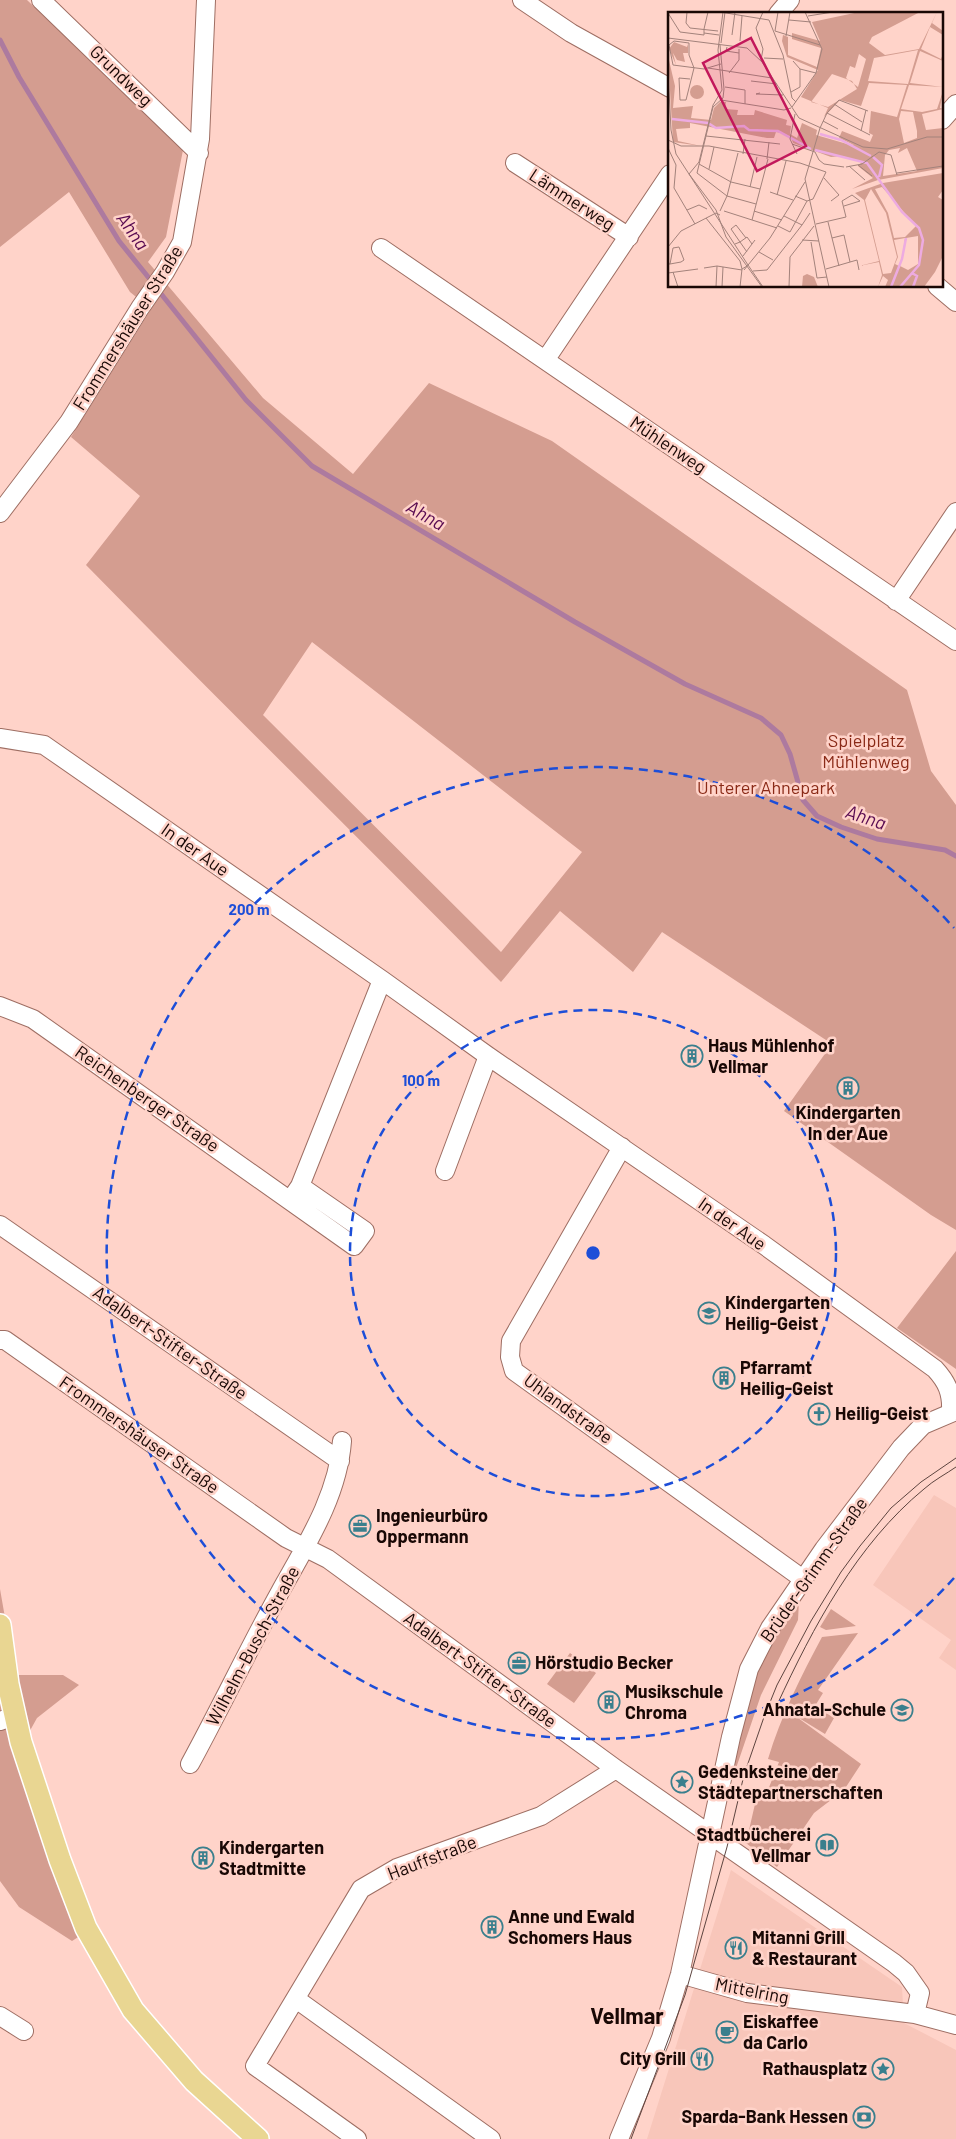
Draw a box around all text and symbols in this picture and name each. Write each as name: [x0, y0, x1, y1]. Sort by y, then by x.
inset map: [668, 12, 944, 288]
street label: Grundweg: [86, 40, 158, 110]
street label: Lämmerweg: [526, 163, 619, 235]
water label: Ahna: [112, 207, 155, 254]
street label: Frommershäuser Straße: [67, 241, 187, 414]
street label: Mühlenweg: [626, 411, 711, 478]
water label: Ahna: [403, 494, 450, 535]
park label: Spielplatz Mühlenweg: [822, 729, 910, 772]
park label: Unterer Ahnepark: [697, 776, 835, 798]
water label: Ahna: [843, 799, 889, 834]
street label: In der Aue: [157, 818, 234, 880]
text: 200 m: [228, 900, 270, 918]
place label: Haus Mühlenhof Vellmar: [708, 1034, 834, 1077]
street label: Reichenberger Straße: [71, 1040, 224, 1156]
building icon: Haus Mühlenhof Vellmar: [680, 1044, 704, 1068]
text: 100 m: [402, 1071, 440, 1089]
building icon: Kindergarten In der Aue: [836, 1076, 860, 1100]
place label: Kindergarten In der Aue: [795, 1101, 901, 1144]
street label: In der Aue: [694, 1192, 771, 1254]
centre of rings: [584, 1244, 602, 1262]
street label: Adalbert-Stifter-Straße: [89, 1281, 252, 1404]
place label: Kindergarten Heilig-Geist: [725, 1291, 830, 1334]
school or university icon: Kindergarten Heilig-Geist: [697, 1301, 721, 1325]
place label: Pfarramt Heilig-Geist: [740, 1356, 834, 1399]
building icon: Pfarramt Heilig-Geist: [712, 1366, 736, 1390]
street label: Uhlandstraße: [520, 1369, 617, 1448]
street label: Frommershäuser Straße: [55, 1371, 224, 1498]
church icon: Heilig-Geist: [807, 1402, 831, 1426]
place label: Heilig-Geist: [835, 1402, 929, 1424]
street label: Brüder-Grimm-Straße: [755, 1493, 871, 1646]
place label: Ingenieurbüro Oppermann: [376, 1504, 488, 1547]
office icon: Ingenieurbüro Oppermann: [348, 1514, 372, 1538]
street label: Wilhelm-Busch-Straße: [201, 1562, 303, 1729]
street label: Adalbert-Stifter-Straße: [400, 1606, 561, 1732]
office icon: Hörstudio Becker: [507, 1651, 531, 1675]
place label: Hörstudio Becker: [535, 1651, 673, 1673]
place label: Musikschule Chroma: [625, 1680, 723, 1723]
building icon: Musikschule Chroma: [597, 1690, 621, 1714]
place label: Ahnatal-Schule: [763, 1698, 886, 1720]
school or university icon: Ahnatal-Schule: [890, 1698, 914, 1722]
place label: Gedenksteine der Städtepartnerschaften: [698, 1760, 883, 1803]
place icon: Gedenksteine der Städtepartnerschaften: [670, 1770, 694, 1794]
place label: Stadtbücherei Vellmar: [697, 1823, 811, 1866]
street label: Hauffstraße: [384, 1830, 479, 1884]
library icon: Stadtbücherei Vellmar: [815, 1833, 839, 1857]
place label: Kindergarten Stadtmitte: [219, 1836, 324, 1879]
building icon: Kindergarten Stadtmitte: [191, 1846, 215, 1870]
place label: Anne und Ewald Schomers Haus: [508, 1905, 635, 1948]
building icon: Anne und Ewald Schomers Haus: [480, 1915, 504, 1939]
place label: Mitanni Grill & Restaurant: [752, 1926, 857, 1969]
restaurant icon: Mitanni Grill & Restaurant: [724, 1936, 748, 1960]
street label: Mittelring: [714, 1972, 791, 2008]
district label: Vellmar: [590, 2002, 664, 2028]
place label: Eiskaffee da Carlo: [743, 2010, 819, 2053]
cafe icon: Eiskaffee da Carlo: [715, 2020, 739, 2044]
place label: City Grill: [620, 2047, 686, 2069]
restaurant icon: City Grill: [690, 2047, 714, 2071]
place label: Rathausplatz: [763, 2057, 867, 2079]
place icon: Rathausplatz: [871, 2057, 895, 2081]
place label: Sparda-Bank Hessen: [682, 2105, 848, 2127]
bank icon: Sparda-Bank Hessen: [852, 2105, 876, 2129]

